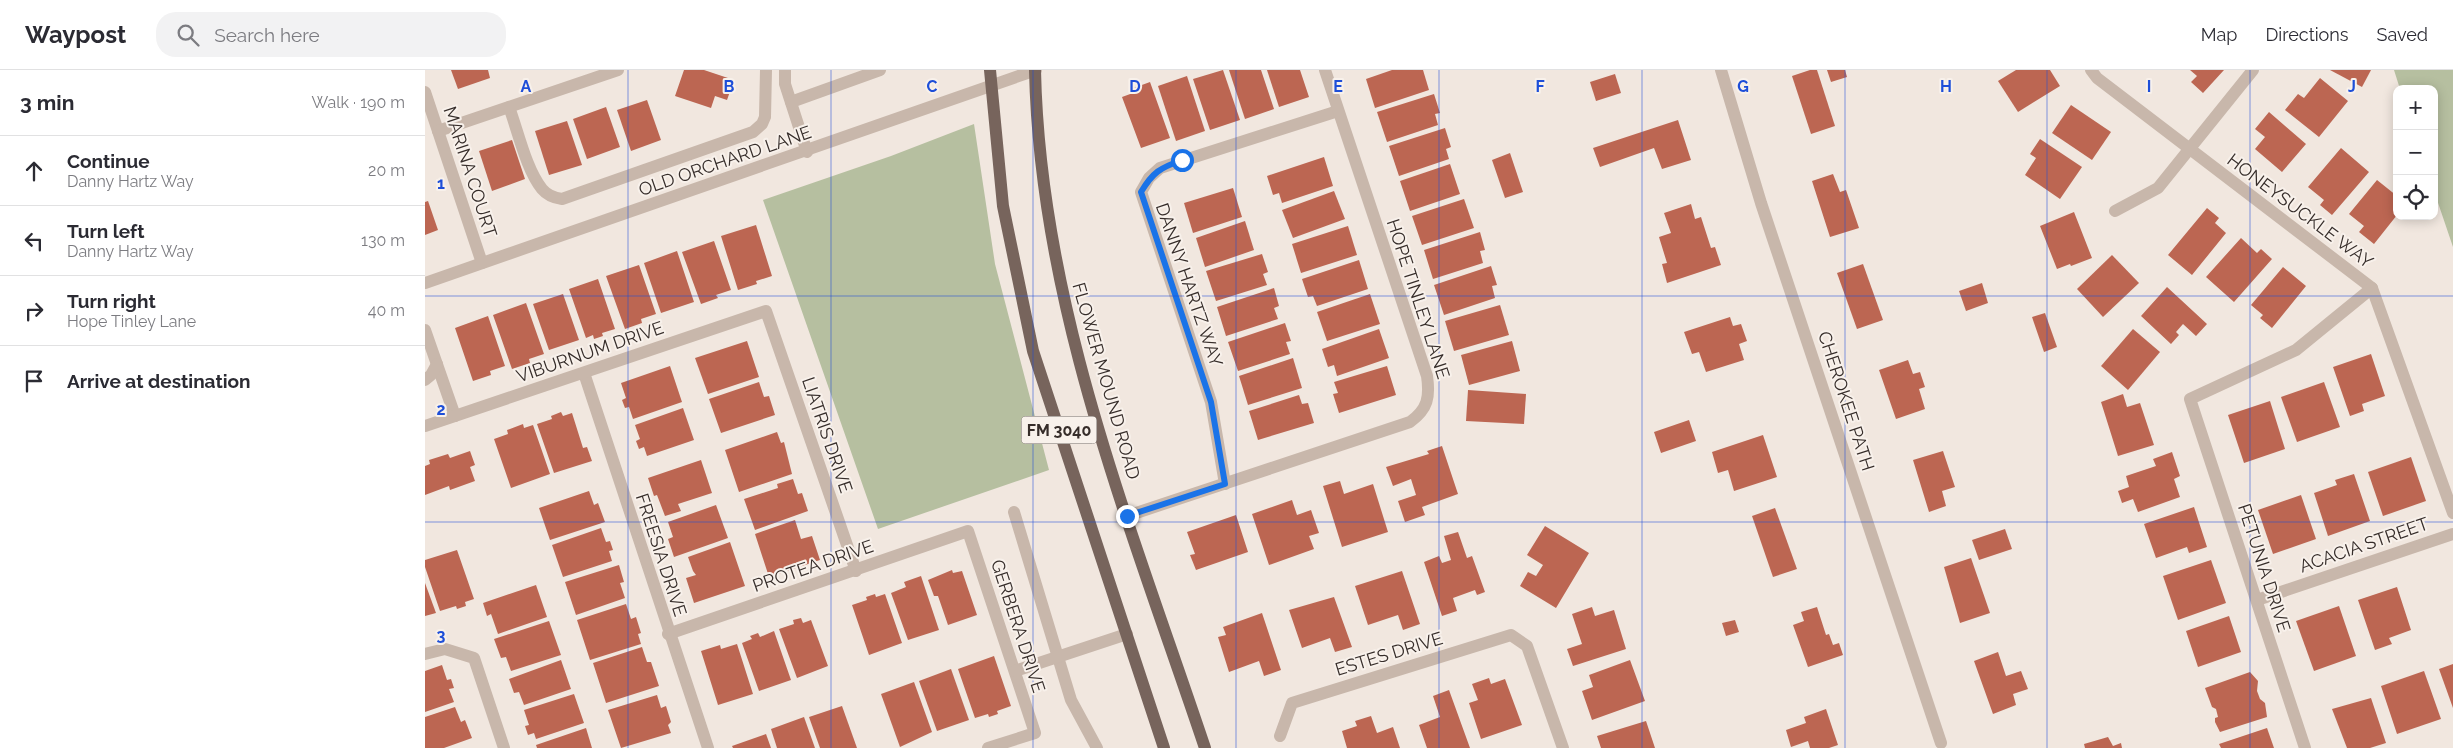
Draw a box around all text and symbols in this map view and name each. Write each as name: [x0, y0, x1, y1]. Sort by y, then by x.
search box: [156, 12, 506, 57]
text: Waypost: [25, 20, 126, 49]
icon: search: [174, 21, 202, 49]
text: Search here: [214, 24, 320, 46]
text: Map: [2201, 24, 2237, 45]
text: Directions: [2265, 24, 2349, 45]
text: Saved: [2377, 24, 2428, 45]
text: A: [521, 77, 532, 96]
text: B: [724, 77, 735, 96]
text: C: [927, 77, 938, 96]
text: D: [1129, 77, 1141, 96]
text: E: [1333, 77, 1343, 96]
text: F: [1535, 77, 1545, 96]
text: G: [1737, 77, 1749, 96]
text: H: [1940, 77, 1952, 96]
text: I: [2147, 77, 2151, 96]
text: J: [2348, 77, 2356, 96]
map controls: [2393, 85, 2438, 220]
button: +: [2393, 85, 2438, 130]
text: 3 min: [20, 90, 74, 115]
text: Walk · 190 m: [312, 93, 405, 112]
street label: MARINA COURT: [439, 104, 502, 240]
street label: OLD ORCHARD LANE: [636, 121, 814, 200]
button: −: [2393, 130, 2438, 175]
route start: [1171, 149, 1194, 172]
street label: HONEYSUCKLE WAY: [2223, 149, 2378, 272]
text: Continue: [67, 150, 150, 172]
icon: ahead: [20, 157, 48, 185]
text: 20 m: [368, 161, 405, 180]
text: Danny Hartz Way: [67, 172, 194, 191]
text: 1: [437, 174, 445, 193]
button: locate: [2393, 175, 2438, 220]
street label: DANNY HARTZ WAY: [1152, 200, 1227, 370]
street label: HOPE TINLEY LANE: [1383, 216, 1454, 382]
text: Turn left: [67, 220, 144, 242]
icon: left: [20, 227, 48, 255]
text: 130 m: [361, 231, 405, 250]
text: Danny Hartz Way: [67, 242, 194, 261]
street label: FLOWER MOUND ROAD: [1068, 280, 1145, 482]
text: Turn right: [67, 290, 156, 312]
icon: right: [20, 297, 48, 325]
text: 40 m: [368, 301, 405, 320]
text: Hope Tinley Lane: [67, 312, 196, 331]
street label: VIBURNUM DRIVE: [514, 316, 666, 387]
street label: CHEROKEE PATH: [1814, 328, 1879, 473]
icon: arrive: [20, 367, 48, 395]
text: Arrive at destination: [67, 370, 251, 392]
street label: LIATRIS DRIVE: [798, 374, 857, 495]
text: 2: [436, 400, 446, 419]
road number: FM 3040: [1021, 416, 1097, 444]
street label: FREESIA DRIVE: [632, 491, 691, 619]
street label: PETUNIA DRIVE: [2234, 501, 2295, 635]
route end: [1116, 505, 1139, 528]
street label: ACACIA STREET: [2297, 513, 2431, 576]
street label: PROTEA DRIVE: [750, 535, 876, 596]
street label: GERBERA DRIVE: [987, 557, 1050, 695]
text: 3: [437, 626, 446, 645]
street label: ESTES DRIVE: [1332, 627, 1445, 680]

